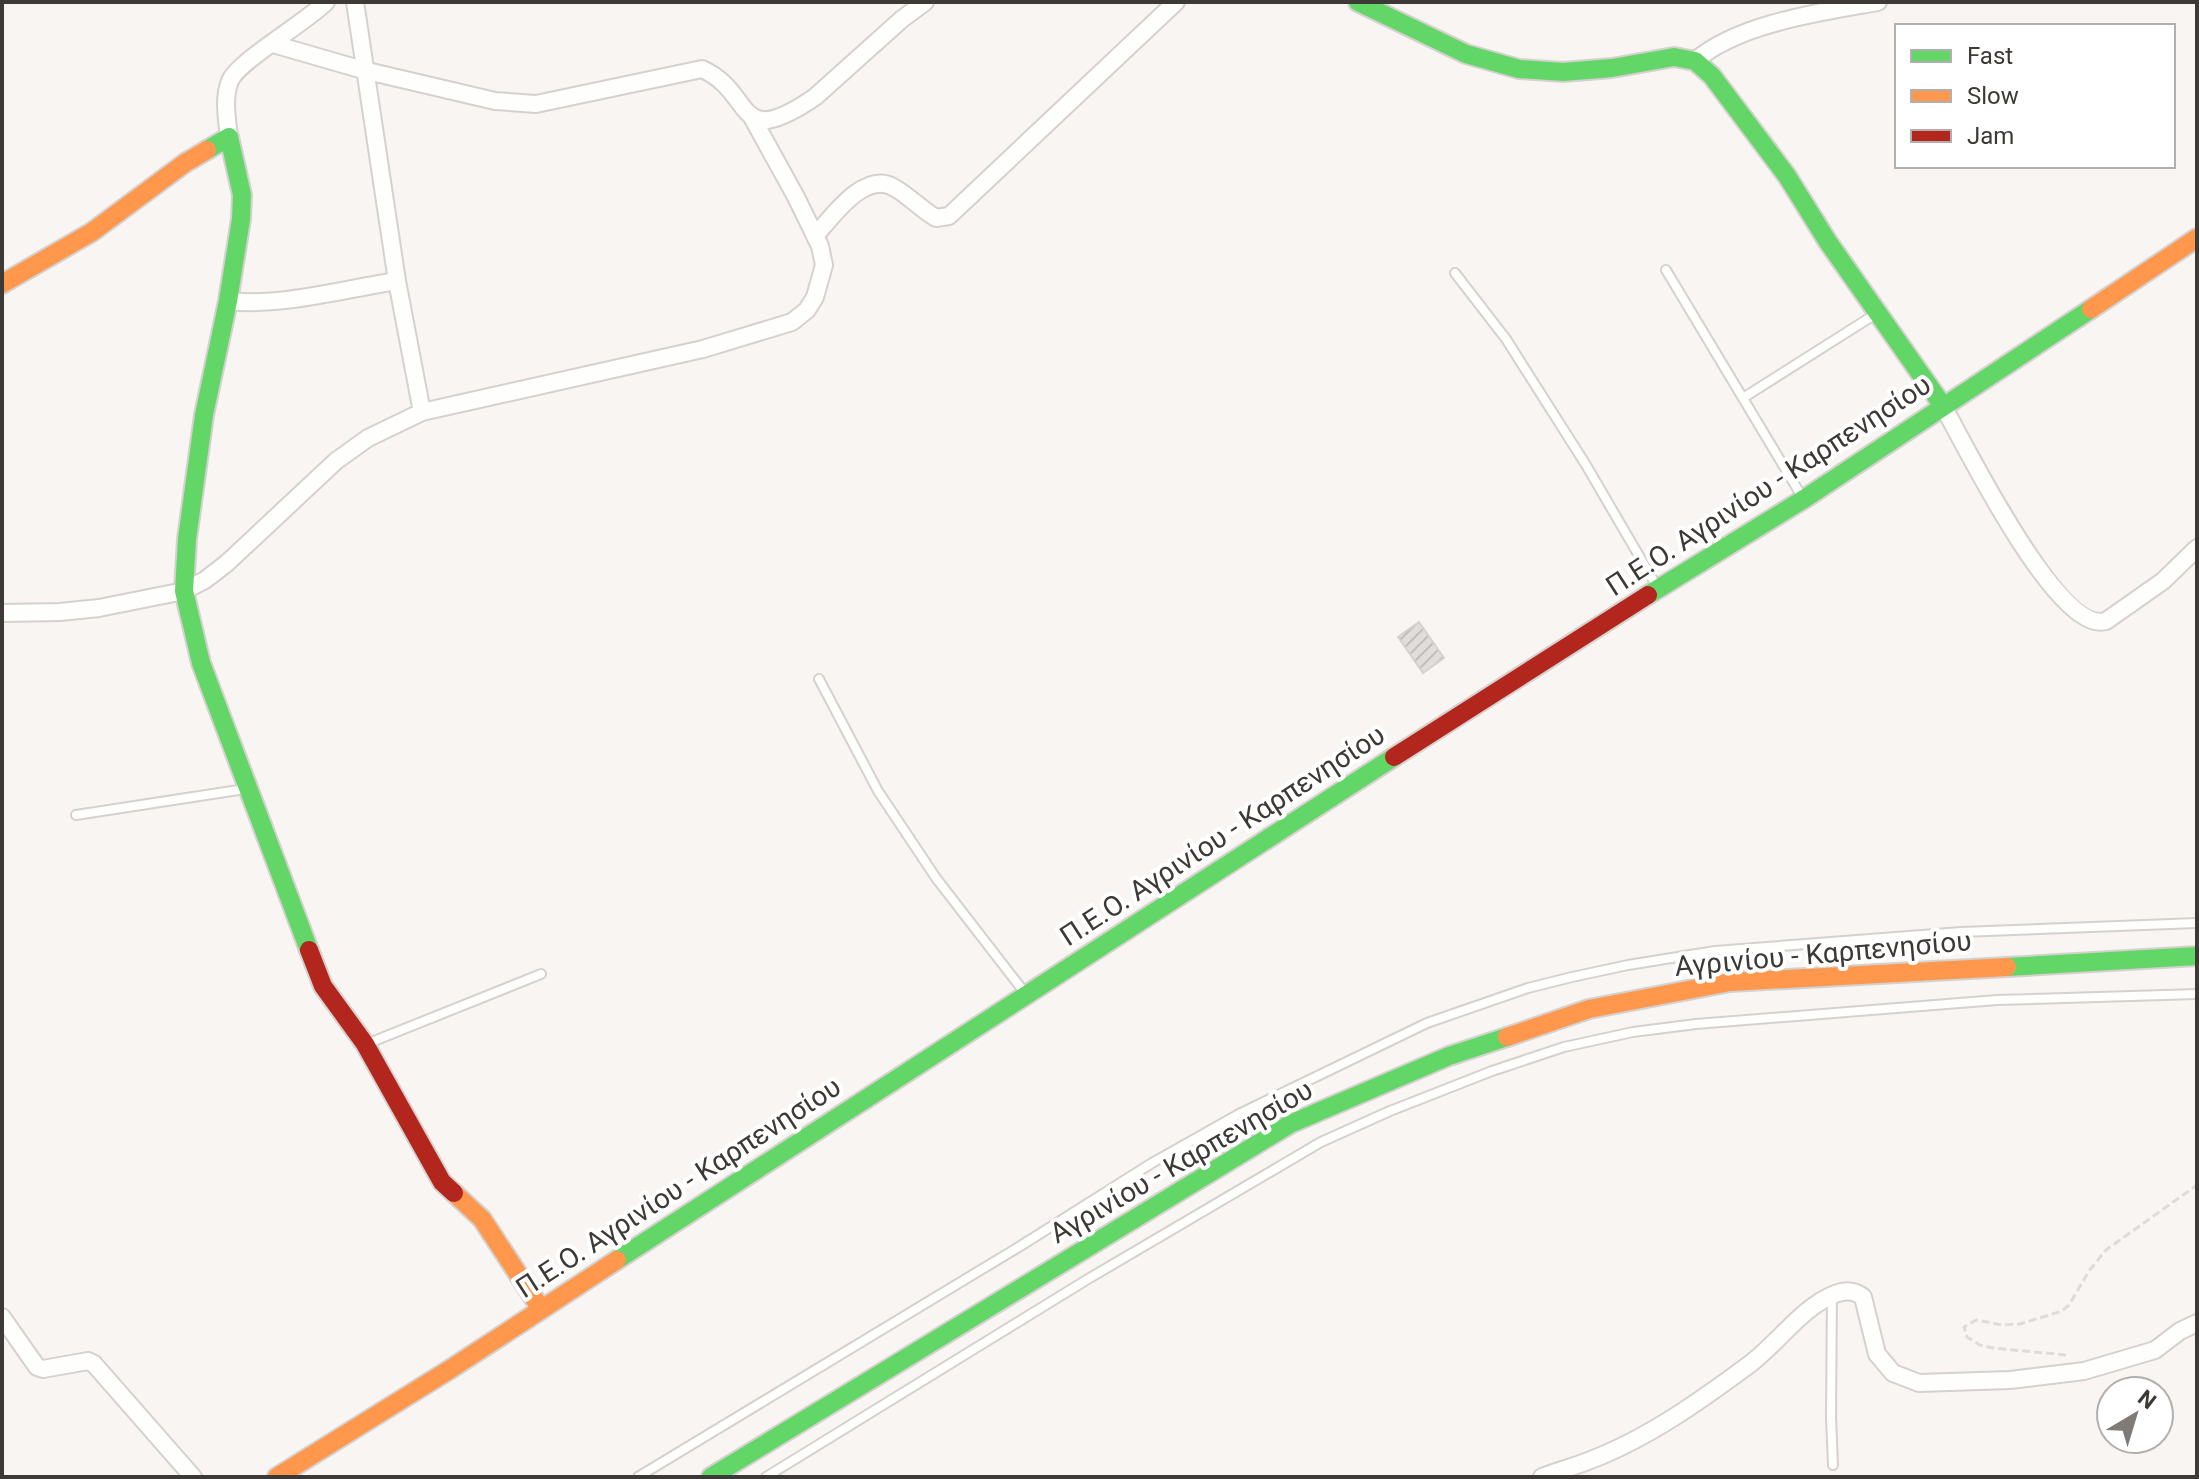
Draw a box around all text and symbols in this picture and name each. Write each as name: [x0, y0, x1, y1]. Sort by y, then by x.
legend: [1895, 24, 2175, 168]
text: Fast: [1967, 42, 2013, 70]
text: Slow: [1967, 82, 2019, 110]
text: Jam: [1967, 122, 2014, 150]
street label: Π.Ε.Ο. Αγρινίου - Καρπενησίου: [1600, 368, 1937, 603]
street label: Π.Ε.Ο. Αγρινίου - Καρπενησίου: [1054, 718, 1391, 953]
street label: Αγρινίου - Καρπενησίου: [1673, 924, 1973, 983]
street label: Π.Ε.Ο. Αγρινίου - Καρπενησίου: [510, 1070, 847, 1305]
street label: Αγρινίου - Καρπενησίου: [1044, 1073, 1318, 1250]
north arrow: [2095, 1375, 2175, 1455]
text: N: [2133, 1385, 2161, 1414]

